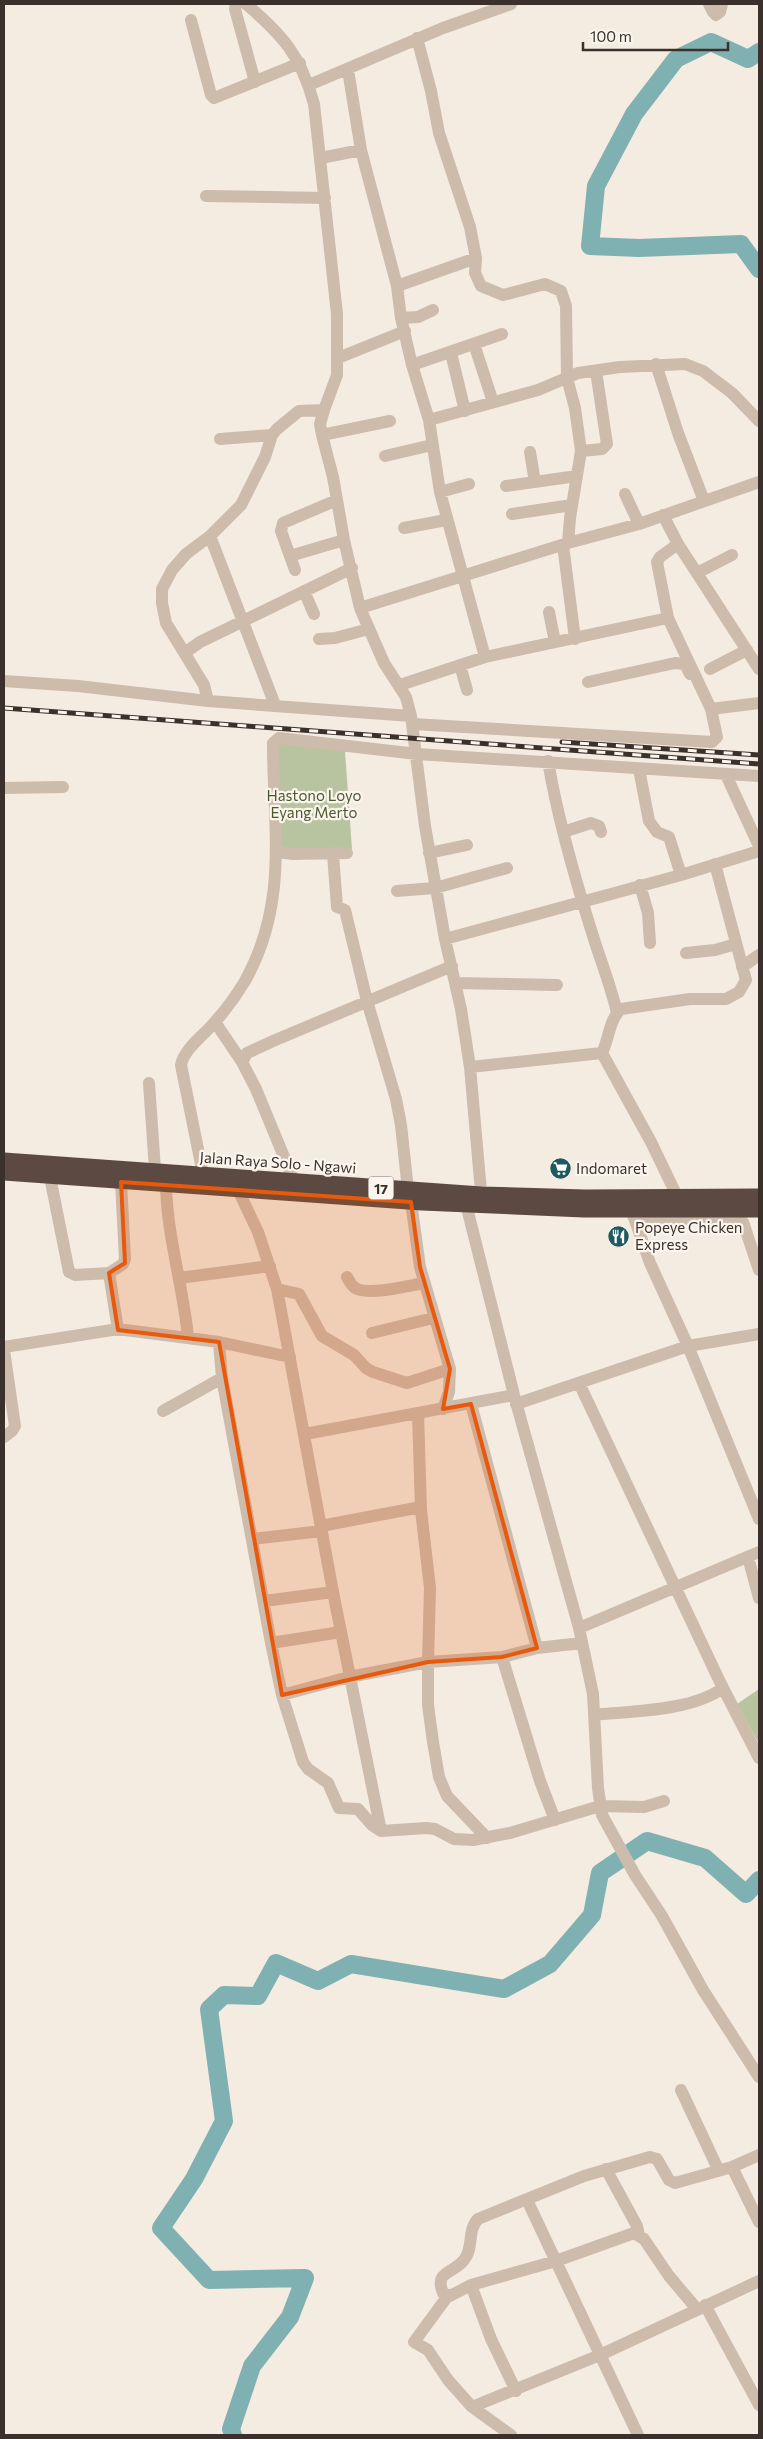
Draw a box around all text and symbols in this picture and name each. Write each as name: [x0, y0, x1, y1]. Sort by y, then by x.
scale bar: [583, 20, 728, 52]
text: 100 m: [590, 27, 632, 45]
park label: Hastono Loyo Eyang Merto: [266, 786, 362, 821]
street label: Jalan Raya Solo - Ngawi: [199, 1148, 357, 1176]
supermarket icon: Indomaret: [548, 1156, 572, 1180]
place label: Indomaret: [576, 1159, 647, 1177]
road number: 17: [368, 1176, 394, 1200]
place label: Popeye Chicken Express: [635, 1218, 742, 1253]
restaurant icon: Popeye Chicken Express: [607, 1224, 631, 1248]

